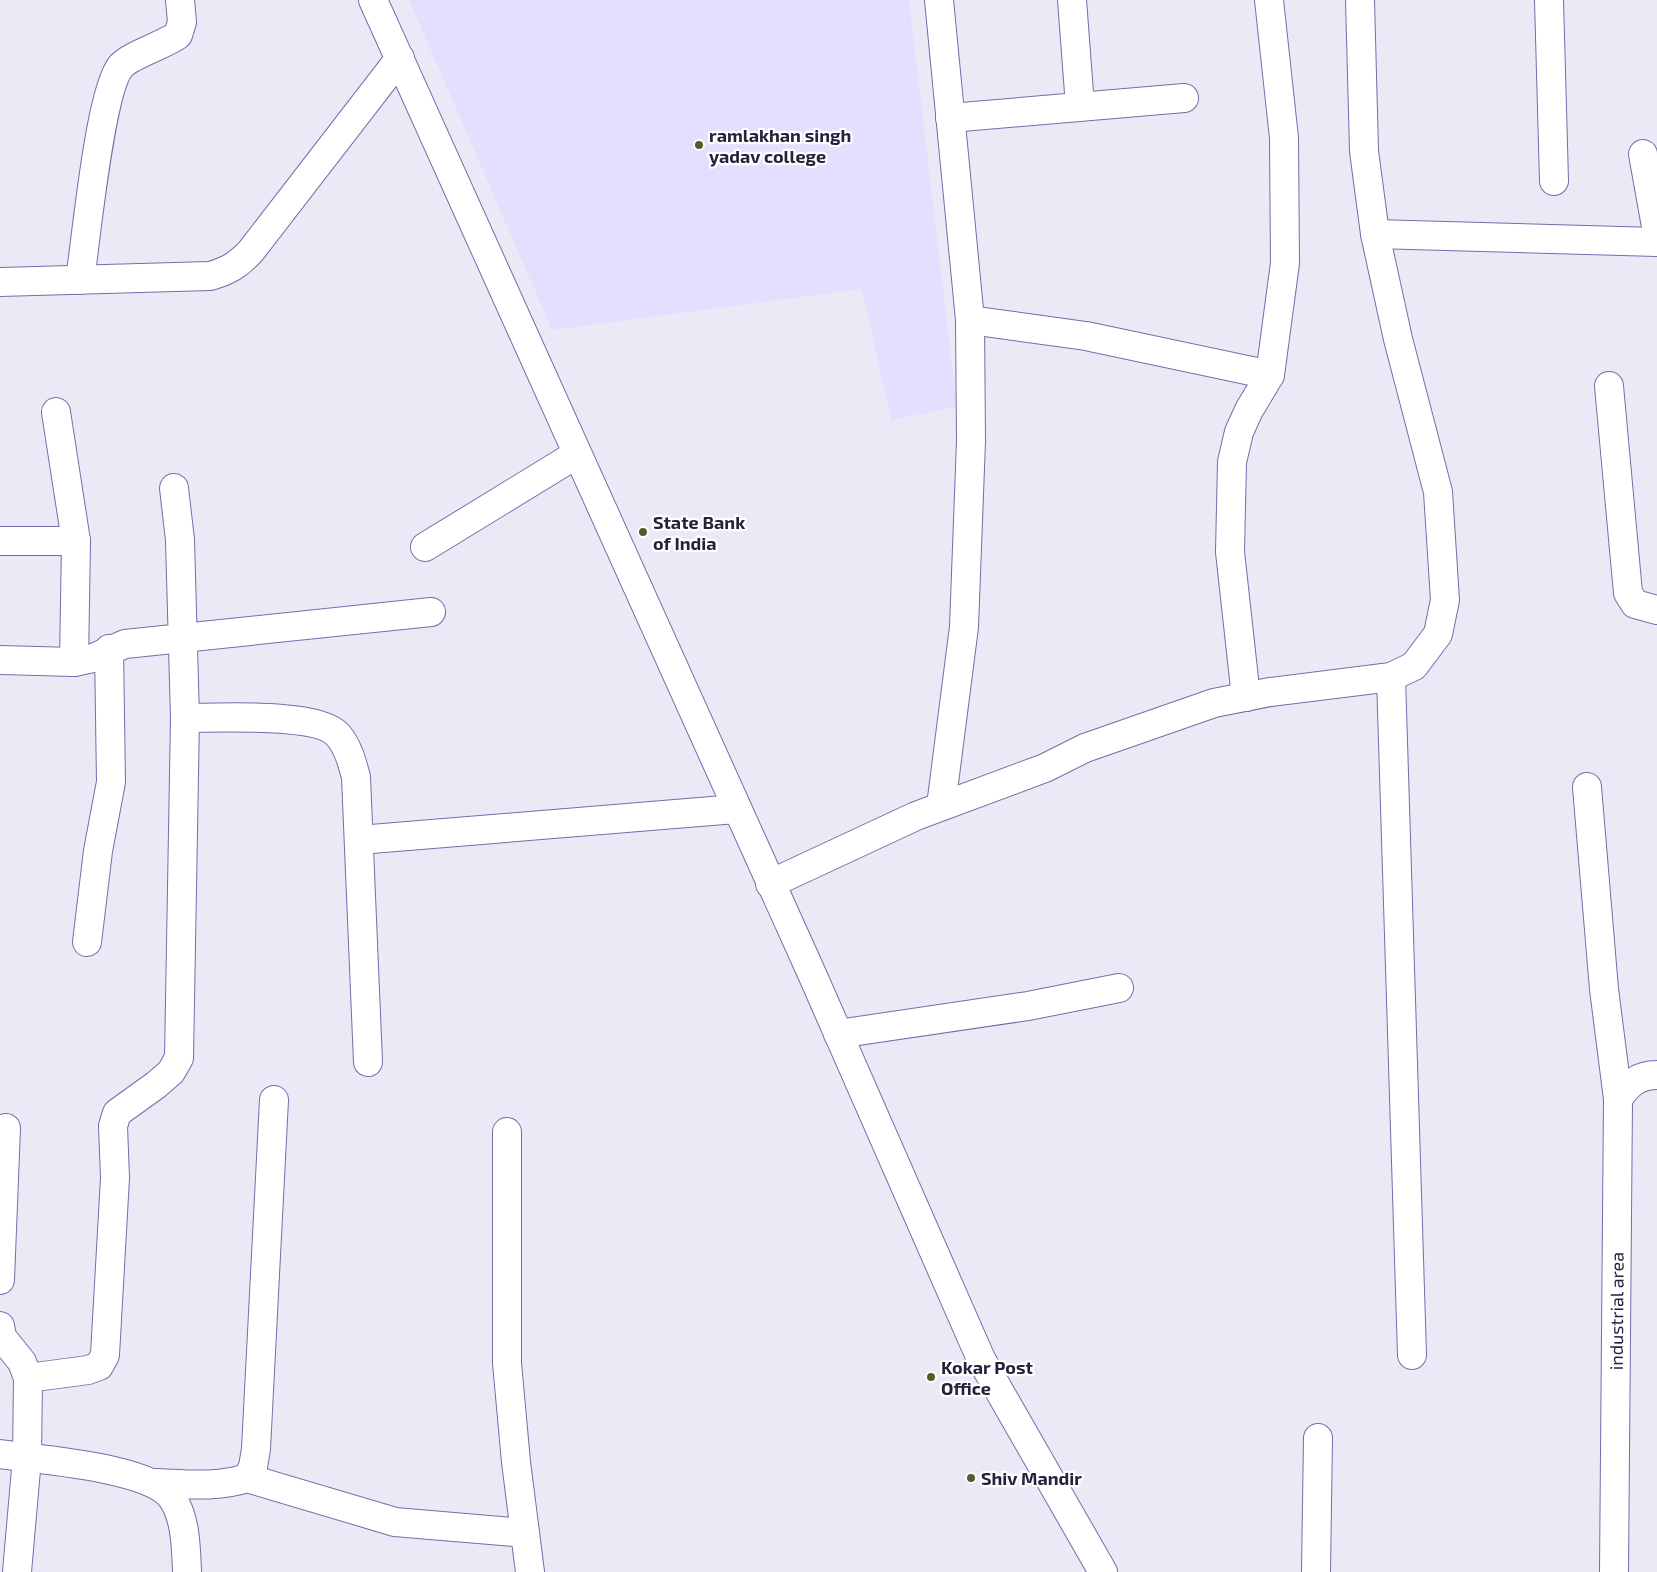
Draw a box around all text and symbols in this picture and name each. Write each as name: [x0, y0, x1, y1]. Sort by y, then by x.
place label: ramlakhan singh yadav college: [709, 124, 851, 167]
marker: ramlakhan singh yadav college: [693, 139, 705, 151]
place label: State Bank of India: [653, 511, 745, 554]
marker: State Bank of India: [637, 526, 649, 538]
street label: industrial area: [1605, 1252, 1628, 1370]
place label: Kokar Post Office: [941, 1356, 1034, 1399]
marker: Kokar Post Office: [925, 1371, 937, 1383]
place label: Shiv Mandir: [981, 1467, 1082, 1489]
marker: Shiv Mandir: [965, 1472, 977, 1484]

